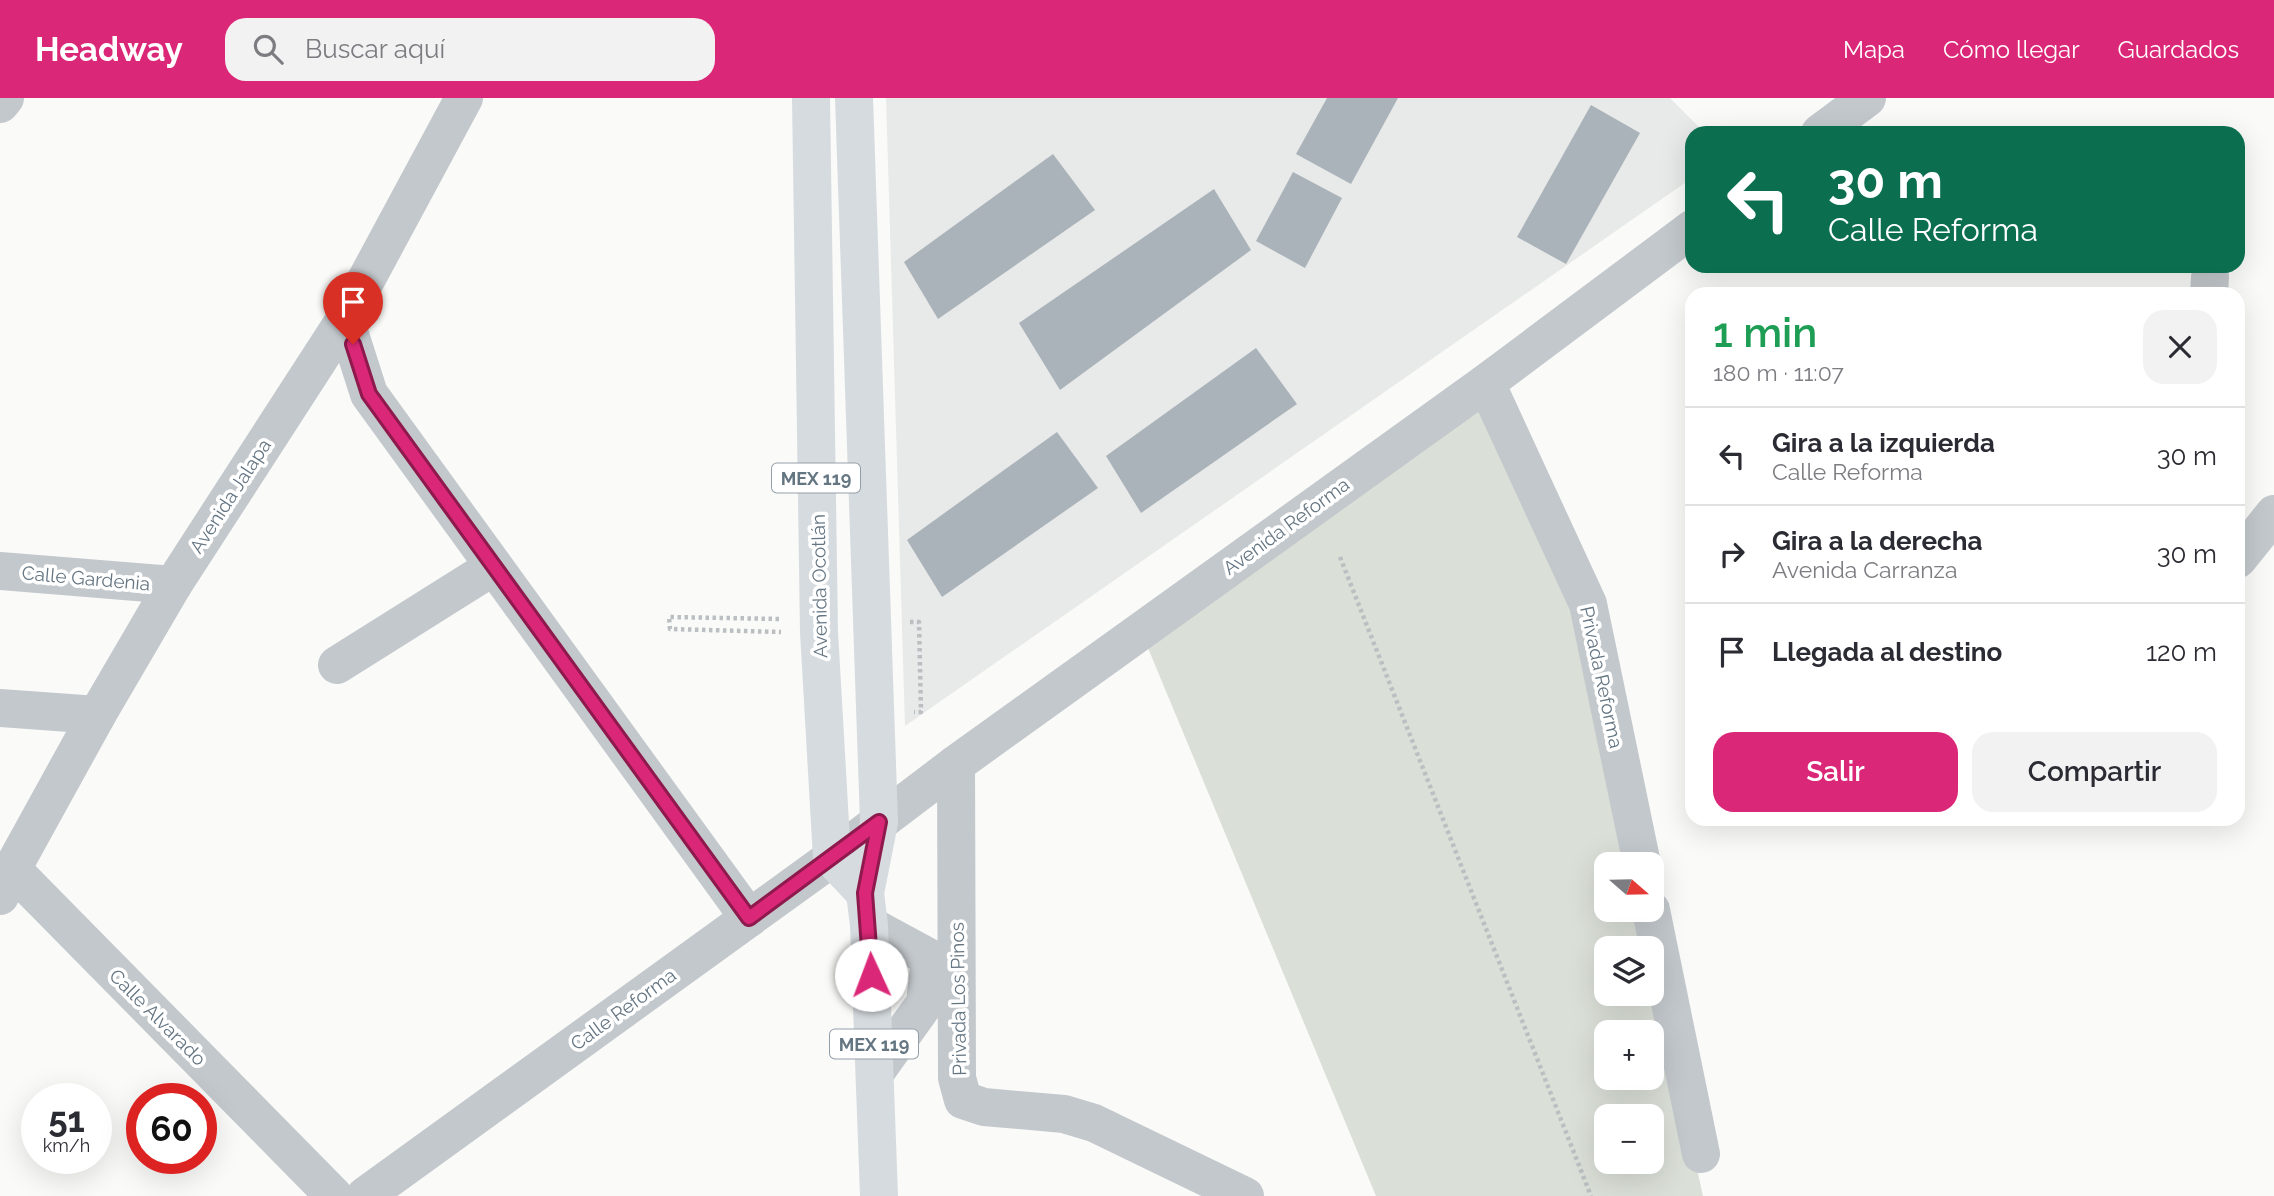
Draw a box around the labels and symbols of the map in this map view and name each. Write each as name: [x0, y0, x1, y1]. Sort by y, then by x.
pin: [323, 272, 383, 344]
street label: Avenida Jalapa: [185, 435, 275, 557]
road number: MEX 119: [772, 464, 860, 492]
street label: Avenida Reforma: [1219, 473, 1353, 579]
street label: Avenida Ocotlán: [807, 514, 831, 658]
street label: Calle Gardenia: [21, 561, 151, 595]
street label: Privada Reforma: [1576, 604, 1628, 750]
north arrow: [1594, 852, 1664, 922]
street label: Privada Los Pinos: [946, 922, 970, 1076]
position arrow: [834, 938, 908, 1012]
street label: Calle Reforma: [566, 963, 680, 1055]
street label: Calle Alvarado: [105, 964, 211, 1070]
road number: MEX 119: [830, 1029, 918, 1058]
speed limit sign: 60: [126, 1083, 217, 1174]

